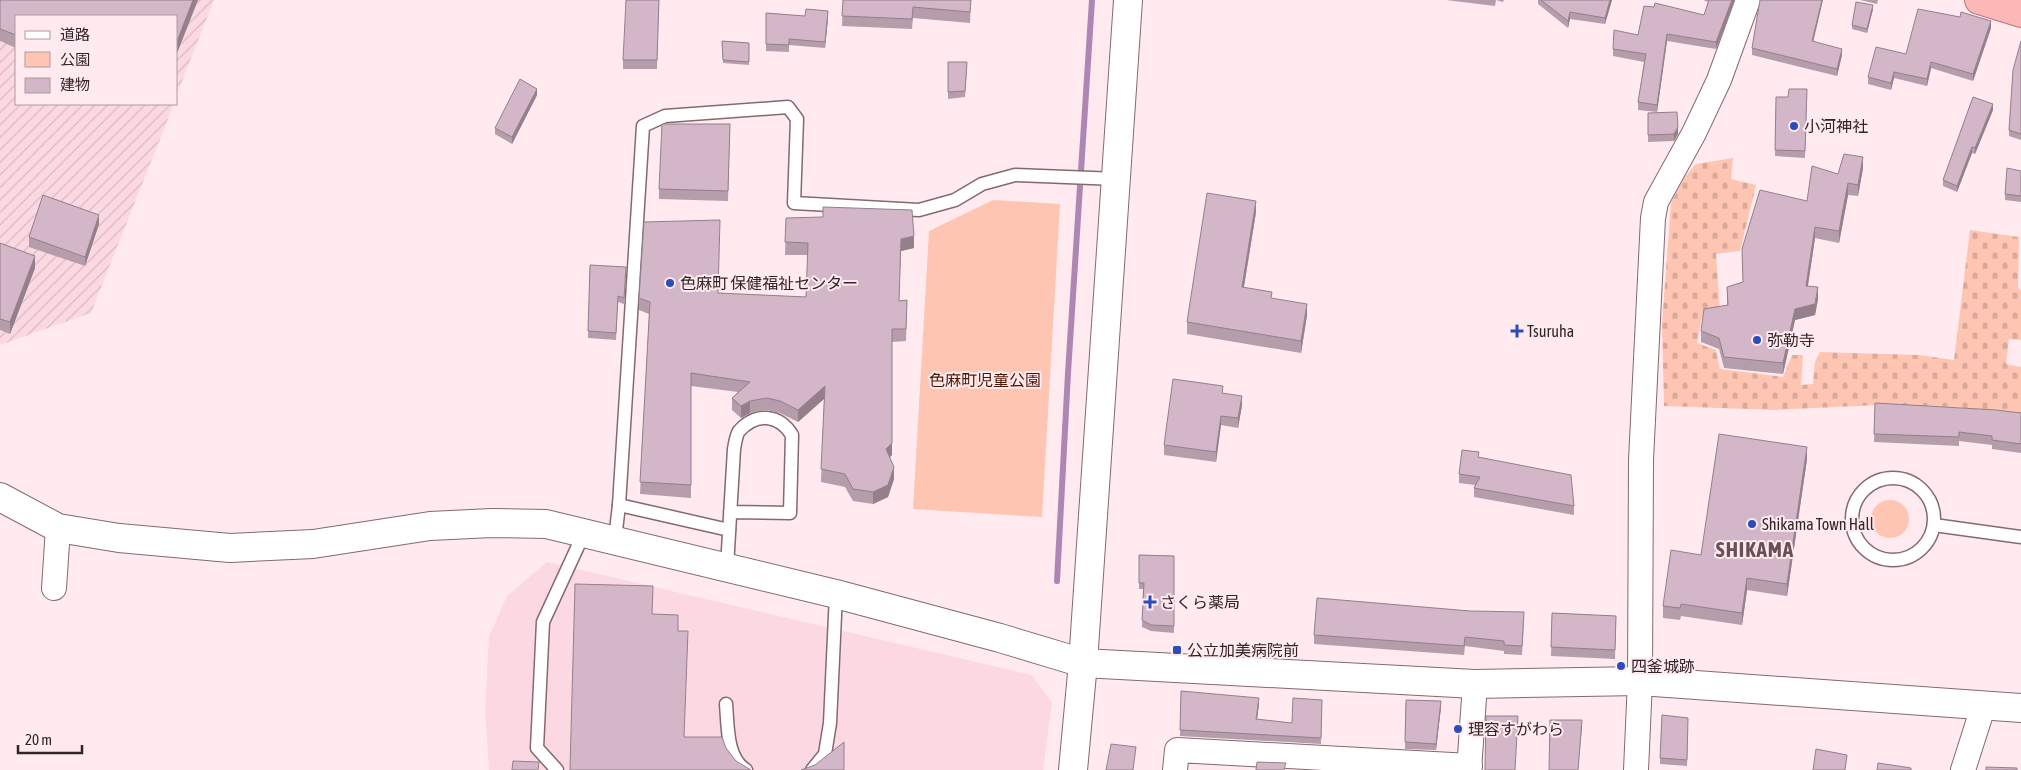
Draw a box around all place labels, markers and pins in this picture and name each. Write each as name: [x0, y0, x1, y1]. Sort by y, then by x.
place label: 小河神社: [1804, 117, 1868, 135]
marker: 小河神社: [1788, 120, 1800, 132]
place label: 色麻町 保健福祉センター: [680, 274, 858, 292]
marker: 色麻町 保健福祉センター: [664, 277, 676, 289]
place label: Tsuruha: [1527, 322, 1574, 340]
marker: Tsuruha: [1511, 325, 1523, 337]
place label: 弥勒寺: [1767, 331, 1815, 349]
marker: 弥勒寺: [1751, 334, 1763, 346]
place label: Shikama Town Hall: [1762, 515, 1875, 533]
marker: Shikama Town Hall: [1746, 518, 1758, 530]
place label: さくら薬局: [1160, 593, 1240, 611]
marker: さくら薬局: [1144, 596, 1156, 608]
place label: 公立加美病院前: [1187, 641, 1299, 659]
marker: 公立加美病院前: [1171, 644, 1183, 656]
place label: 四釜城跡: [1631, 657, 1695, 675]
marker: 四釜城跡: [1615, 660, 1627, 672]
place label: 理容すがわら: [1468, 720, 1564, 738]
marker: 理容すがわら: [1452, 723, 1464, 735]

